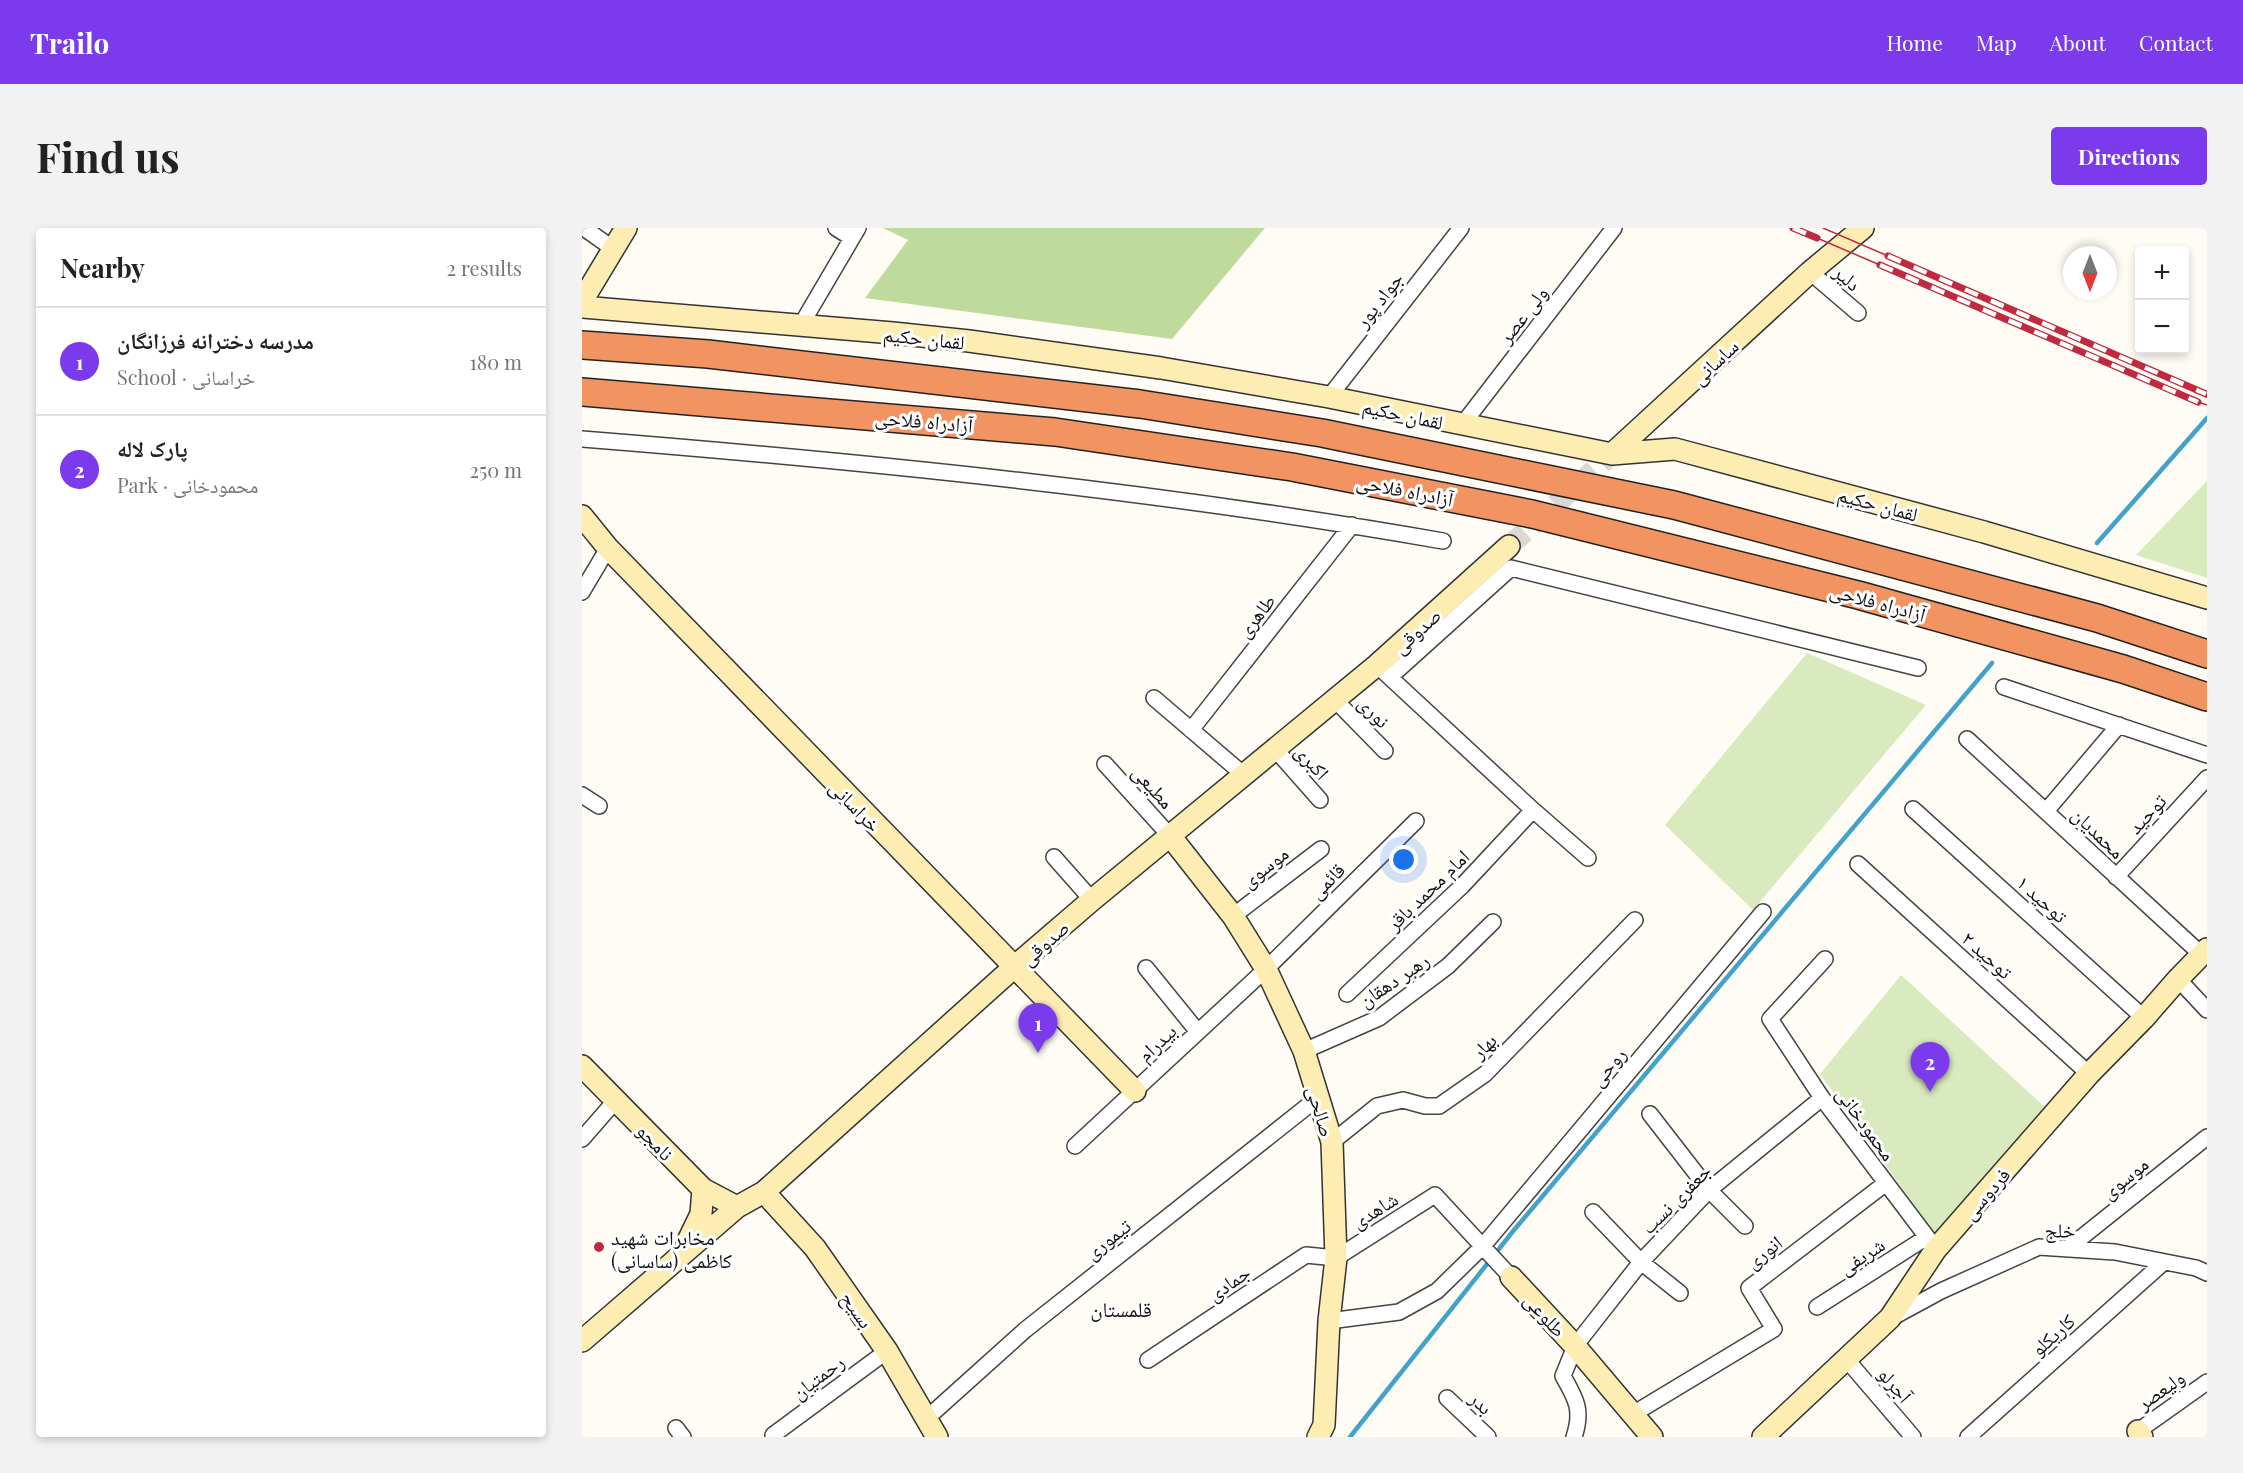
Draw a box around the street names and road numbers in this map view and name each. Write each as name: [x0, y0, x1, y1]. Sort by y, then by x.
street label: دلیر: [1828, 257, 1867, 296]
street label: جواد پور: [1347, 265, 1409, 333]
street label: ولی عصر: [1490, 280, 1553, 349]
street label: لقمان حکیم: [882, 319, 966, 357]
street label: ساسانی: [1684, 332, 1744, 390]
street label: لقمان حکیم: [1360, 391, 1446, 437]
street label: آزادراه فلاحی: [874, 402, 975, 438]
street label: آزادراه فلاحی: [1354, 466, 1457, 512]
street label: لقمان حکیم: [1835, 479, 1921, 529]
street label: آزادراه فلاحی: [1827, 575, 1930, 627]
street label: طاهری: [1229, 587, 1281, 643]
street label: صدوقی: [1386, 601, 1446, 659]
street label: نوری: [1353, 689, 1397, 733]
street label: اکبری: [1290, 737, 1336, 785]
street label: مطیعی: [1127, 758, 1181, 814]
street label: خراسانی: [824, 773, 888, 837]
street label: توحید: [2121, 787, 2172, 839]
street label: محمدیان: [2067, 800, 2131, 864]
street label: موسوی: [1235, 839, 1293, 893]
street label: امام محمد باقر: [1379, 843, 1476, 938]
street label: قائمی: [1302, 856, 1350, 904]
street label: توحید ۱: [2012, 868, 2074, 928]
street label: صدوقی: [1014, 913, 1074, 971]
street label: توحید ۲: [1957, 924, 2019, 984]
street label: رهبر دهقان: [1352, 946, 1434, 1012]
street label: بیدرام: [1131, 1017, 1183, 1068]
street label: بهار: [1464, 1026, 1502, 1064]
street label: روحی: [1583, 1041, 1631, 1091]
street label: محمودخانی: [1831, 1081, 1903, 1165]
street label: صالحی: [1302, 1082, 1342, 1140]
street label: نامجو: [632, 1116, 680, 1166]
street label: موسوی: [2095, 1150, 2153, 1204]
street label: جعفری نسب: [1634, 1157, 1716, 1239]
street label: فردوسی: [1955, 1161, 2015, 1225]
street label: شاهدی: [1346, 1184, 1402, 1234]
street label: تیموری: [1078, 1211, 1136, 1265]
street label: خلج: [2044, 1215, 2076, 1244]
street label: انوری: [1739, 1228, 1787, 1274]
street label: شریفی: [1833, 1230, 1889, 1280]
street label: جمادی: [1201, 1258, 1255, 1306]
street label: بسیح: [835, 1285, 880, 1333]
street label: طلوعی: [1519, 1286, 1573, 1342]
street label: کاریکلو: [2024, 1307, 2080, 1361]
street label: رحمتیان: [785, 1347, 849, 1405]
street label: آجرلو: [1873, 1360, 1920, 1408]
street label: ولیعصر: [2130, 1363, 2189, 1416]
street label: بدر: [1464, 1384, 1500, 1420]

